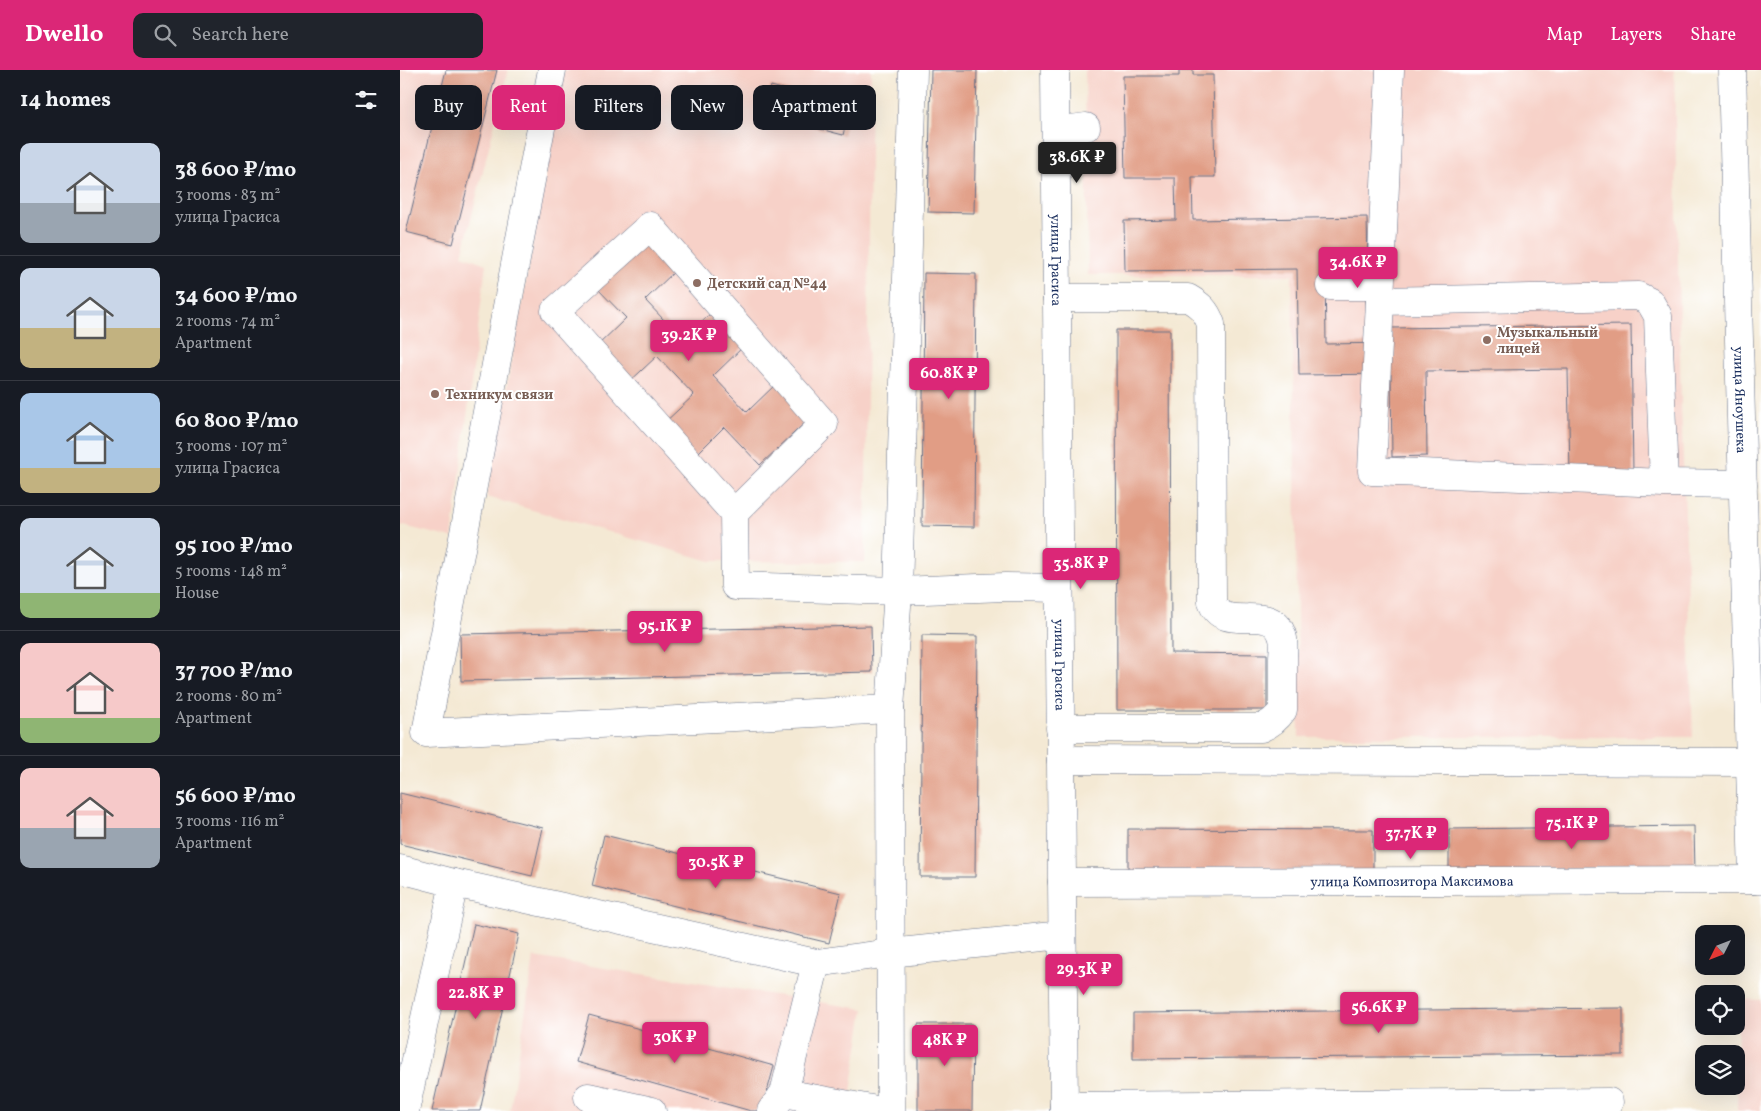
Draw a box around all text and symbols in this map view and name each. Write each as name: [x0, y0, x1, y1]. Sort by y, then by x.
search box: [133, 13, 483, 58]
text: Dwello: [25, 18, 103, 52]
icon: search: [151, 21, 179, 49]
text: Search here: [191, 22, 289, 48]
text: Map: [1546, 23, 1582, 48]
text: Layers: [1610, 23, 1662, 48]
text: Share: [1690, 23, 1736, 48]
chip: Buy: [415, 85, 482, 130]
chip: Rent: [492, 85, 565, 130]
chip: Filters: [575, 85, 661, 130]
chip: New: [671, 85, 743, 130]
chip: Apartment: [753, 85, 876, 130]
text: 14 homes: [20, 86, 111, 115]
icon: filters: [352, 86, 380, 114]
pin: 38.6K ₽: [1031, 142, 1123, 184]
text: 38.6K ₽: [1049, 147, 1105, 169]
text: 38 600 ₽/mo: [175, 156, 296, 185]
icon: home: [60, 163, 120, 223]
text: 3 rooms · 83 m²: [175, 185, 280, 207]
text: улица Грасиса: [175, 207, 280, 229]
street label: улица Грасиса: [1045, 214, 1065, 306]
pin: 34.6K ₽: [1312, 246, 1404, 289]
text: 34.6K ₽: [1330, 252, 1386, 274]
place label: Детский сад №44: [707, 275, 827, 294]
marker: Детский сад №44: [691, 277, 703, 289]
text: 34 600 ₽/mo: [175, 282, 298, 311]
icon: home: [60, 288, 120, 348]
text: 2 rooms · 74 m²: [175, 311, 280, 333]
pin: 39.2K ₽: [643, 320, 735, 362]
place label: Музыкальный лицей: [1497, 324, 1598, 359]
text: 39.2K ₽: [661, 325, 717, 347]
text: Apartment: [175, 333, 252, 355]
marker: Музыкальный лицей: [1481, 334, 1493, 346]
street label: улица Яноушека: [1728, 346, 1750, 454]
pin: 60.8K ₽: [903, 358, 995, 400]
text: 60.8K ₽: [920, 363, 978, 385]
place label: Техникум связи: [445, 386, 553, 405]
marker: Техникум связи: [429, 388, 441, 400]
text: 60 800 ₽/mo: [175, 407, 299, 436]
icon: home: [60, 413, 120, 473]
text: 3 rooms · 107 m²: [175, 436, 288, 458]
text: улица Грасиса: [175, 458, 280, 480]
text: 95 100 ₽/mo: [175, 532, 293, 561]
icon: home: [60, 538, 120, 598]
pin: 35.8K ₽: [1035, 548, 1127, 590]
text: 35.8K ₽: [1054, 553, 1108, 575]
text: 5 rooms · 148 m²: [175, 561, 287, 583]
text: House: [175, 583, 219, 605]
pin: 95.1K ₽: [619, 610, 711, 653]
text: 95.1K ₽: [638, 616, 692, 638]
street label: улица Грасиса: [1049, 619, 1069, 711]
text: 37 700 ₽/mo: [175, 657, 293, 686]
icon: home: [60, 663, 120, 723]
text: 2 rooms · 80 m²: [175, 686, 282, 708]
text: Apartment: [175, 708, 252, 730]
text: 56 600 ₽/mo: [175, 782, 296, 811]
icon: home: [60, 788, 120, 848]
pin: 75.1K ₽: [1526, 808, 1618, 850]
text: 3 rooms · 116 m²: [175, 811, 284, 833]
text: 75.1K ₽: [1546, 813, 1598, 835]
pin: 37.7K ₽: [1365, 818, 1457, 860]
text: 37.7K ₽: [1385, 823, 1437, 845]
text: Apartment: [175, 833, 252, 855]
pin: 30.5K ₽: [670, 846, 762, 889]
text: 30.5K ₽: [688, 852, 744, 874]
street label: улица Композитора Максимова: [1310, 873, 1514, 892]
north arrow: [1695, 925, 1745, 975]
map controls: [1695, 925, 1745, 1095]
pin: 29.3K ₽: [1038, 954, 1130, 996]
text: 29.3K ₽: [1056, 959, 1112, 981]
pin: 22.8K ₽: [430, 978, 522, 1020]
text: 22.8K ₽: [448, 983, 504, 1005]
button: locate: [1695, 985, 1745, 1035]
pin: 56.6K ₽: [1333, 992, 1425, 1034]
text: 56.6K ₽: [1351, 997, 1407, 1019]
pin: 30K ₽: [640, 1022, 710, 1064]
pin: 48K ₽: [910, 1024, 980, 1067]
text: 30K ₽: [653, 1027, 697, 1049]
text: 48K ₽: [923, 1030, 967, 1052]
button: layers: [1695, 1045, 1745, 1095]

